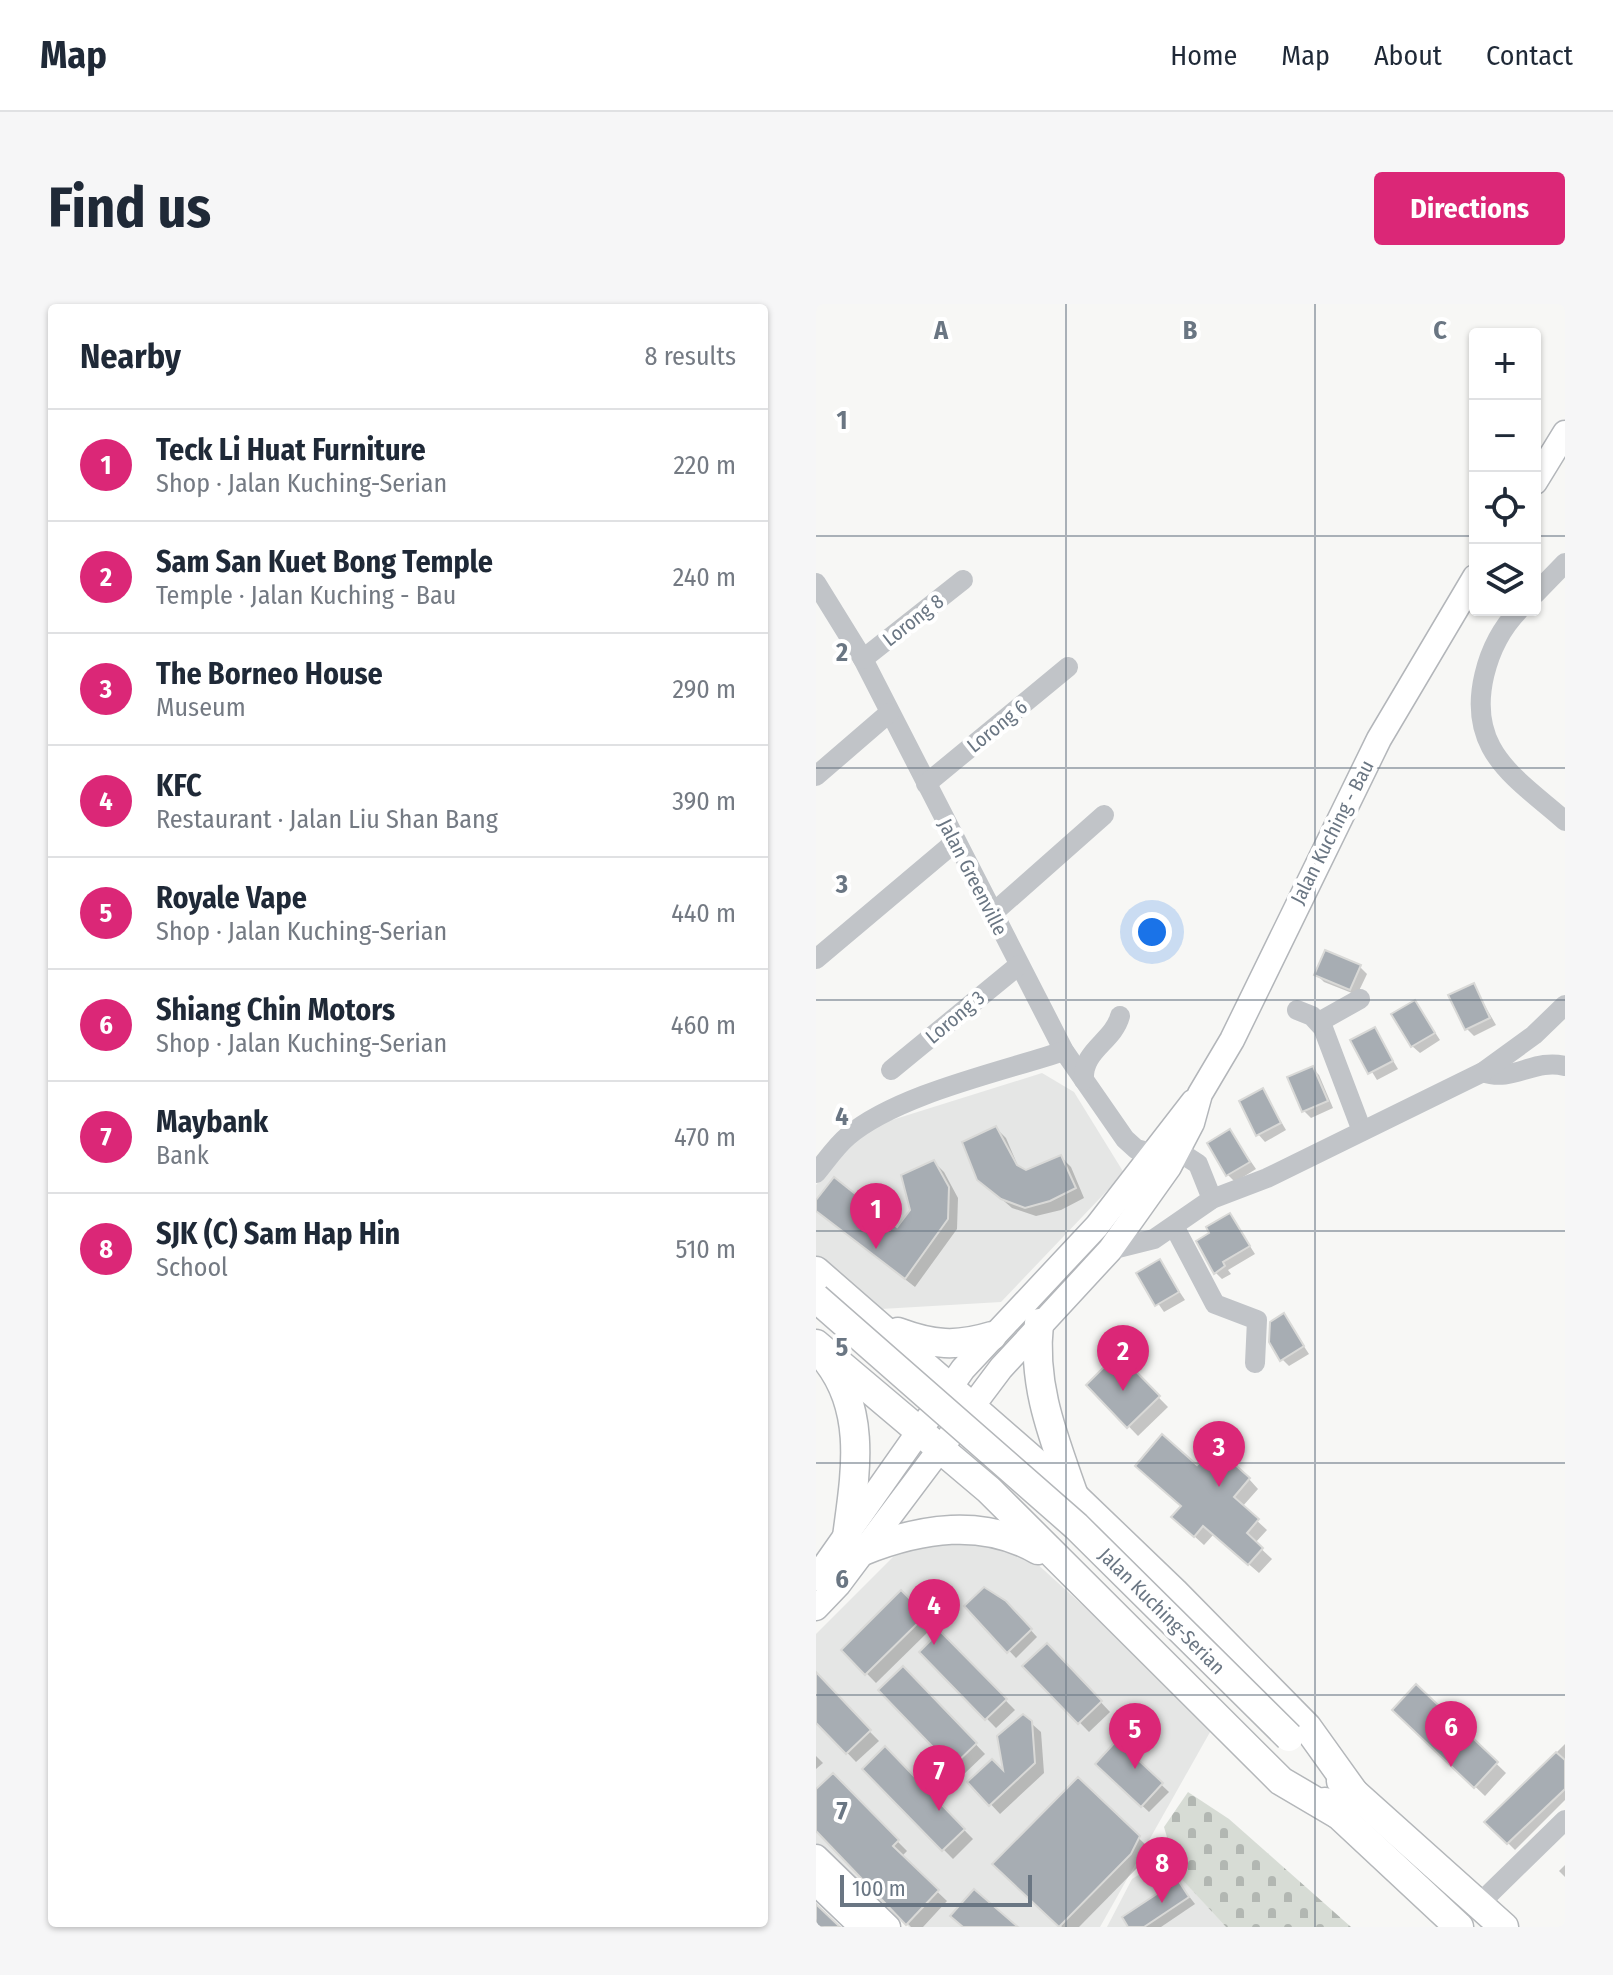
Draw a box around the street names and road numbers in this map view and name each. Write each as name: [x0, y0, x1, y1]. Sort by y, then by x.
street label: Lorong 8: [878, 589, 948, 651]
street label: Lorong 6: [962, 694, 1032, 757]
street label: Jalan Kuching - Bau: [1285, 756, 1379, 908]
street label: Jalan Greenville: [933, 815, 1013, 939]
street label: Lorong 3: [921, 985, 989, 1049]
street label: Jalan Kuching-Serian: [1094, 1543, 1230, 1679]

